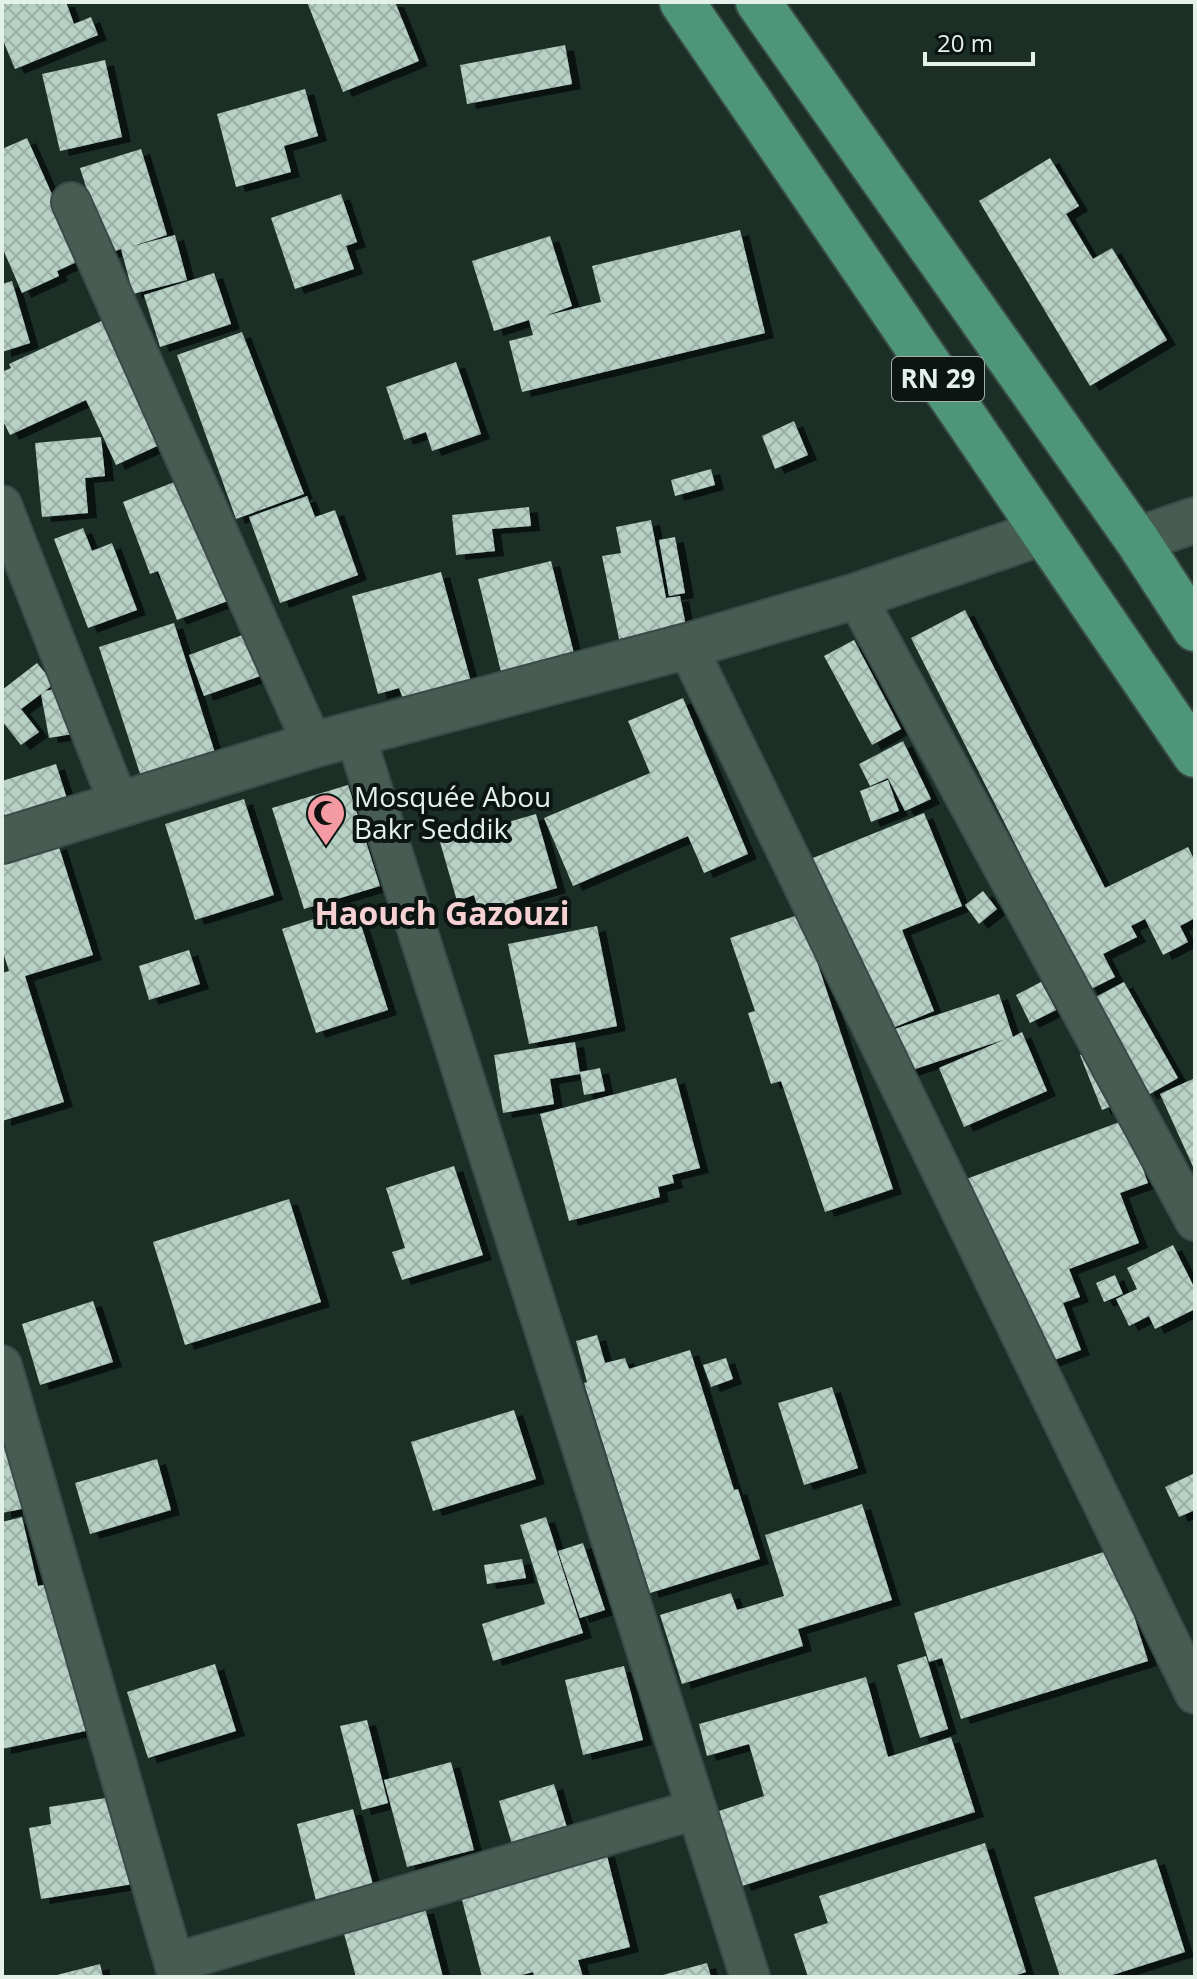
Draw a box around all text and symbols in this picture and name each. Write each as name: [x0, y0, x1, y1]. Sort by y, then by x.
scale bar: [925, 16, 1033, 66]
text: 20 m: [937, 26, 993, 59]
road number: RN 29: [892, 357, 984, 401]
place label: Mosquée Abou Bakr Seddik: [354, 777, 551, 847]
mosque icon: Mosquée Abou Bakr Seddik: [305, 792, 347, 847]
district label: Haouch Gazouzi: [315, 891, 569, 934]

